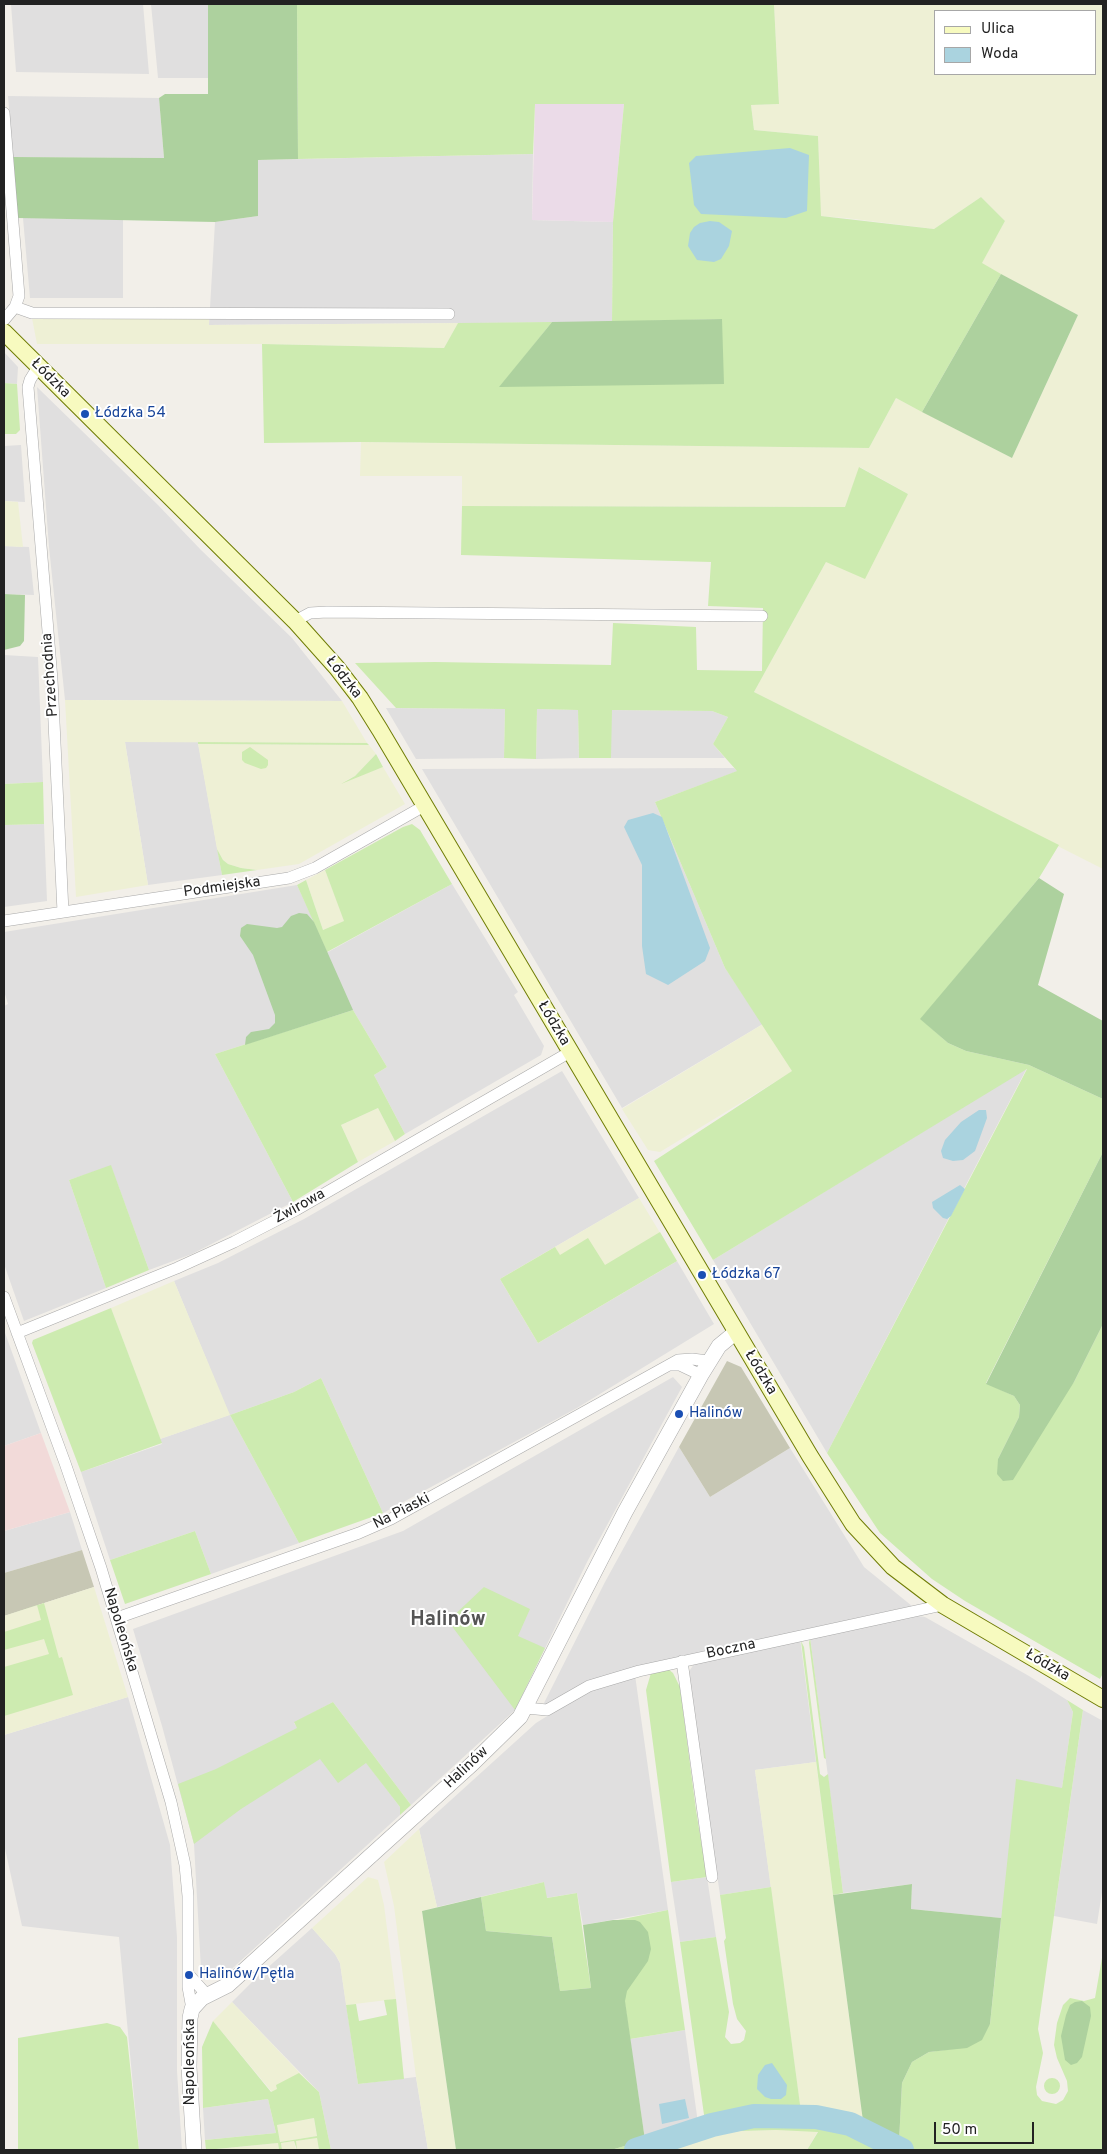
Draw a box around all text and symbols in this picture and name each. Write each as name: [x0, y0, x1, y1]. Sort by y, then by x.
legend: [934, 10, 1097, 75]
text: Ulica: [981, 20, 1014, 39]
text: Woda: [981, 45, 1018, 64]
street label: Łódzka: [27, 356, 73, 402]
place label: Łódzka 54: [95, 405, 166, 423]
marker: Łódzka 54: [79, 408, 91, 420]
street label: Przechodnia: [39, 632, 63, 718]
street label: Łódzka: [321, 653, 365, 703]
street label: Podmiejska: [182, 874, 262, 902]
street label: Łódzka: [533, 999, 573, 1049]
street label: Żwirowa: [271, 1186, 329, 1228]
place label: Łódzka 67: [712, 1266, 780, 1284]
marker: Łódzka 67: [696, 1269, 708, 1281]
street label: Łódzka: [740, 1348, 780, 1398]
place label: Halinów: [689, 1405, 742, 1423]
marker: Halinów: [673, 1408, 685, 1420]
street label: Na Piaski: [370, 1490, 434, 1534]
street label: Napoleońska: [99, 1586, 141, 1674]
district label: Halinów: [410, 1609, 486, 1633]
street label: Boczna: [705, 1636, 757, 1664]
street label: Łódzka: [1022, 1646, 1072, 1686]
street label: Halinów: [441, 1743, 493, 1793]
place label: Halinów/Pętla: [199, 1966, 294, 1984]
marker: Halinów/Pętla: [183, 1969, 195, 1981]
street label: Napoleońska: [182, 2018, 200, 2106]
scale bar: [937, 2112, 1037, 2144]
text: 50 m: [942, 2121, 977, 2140]

